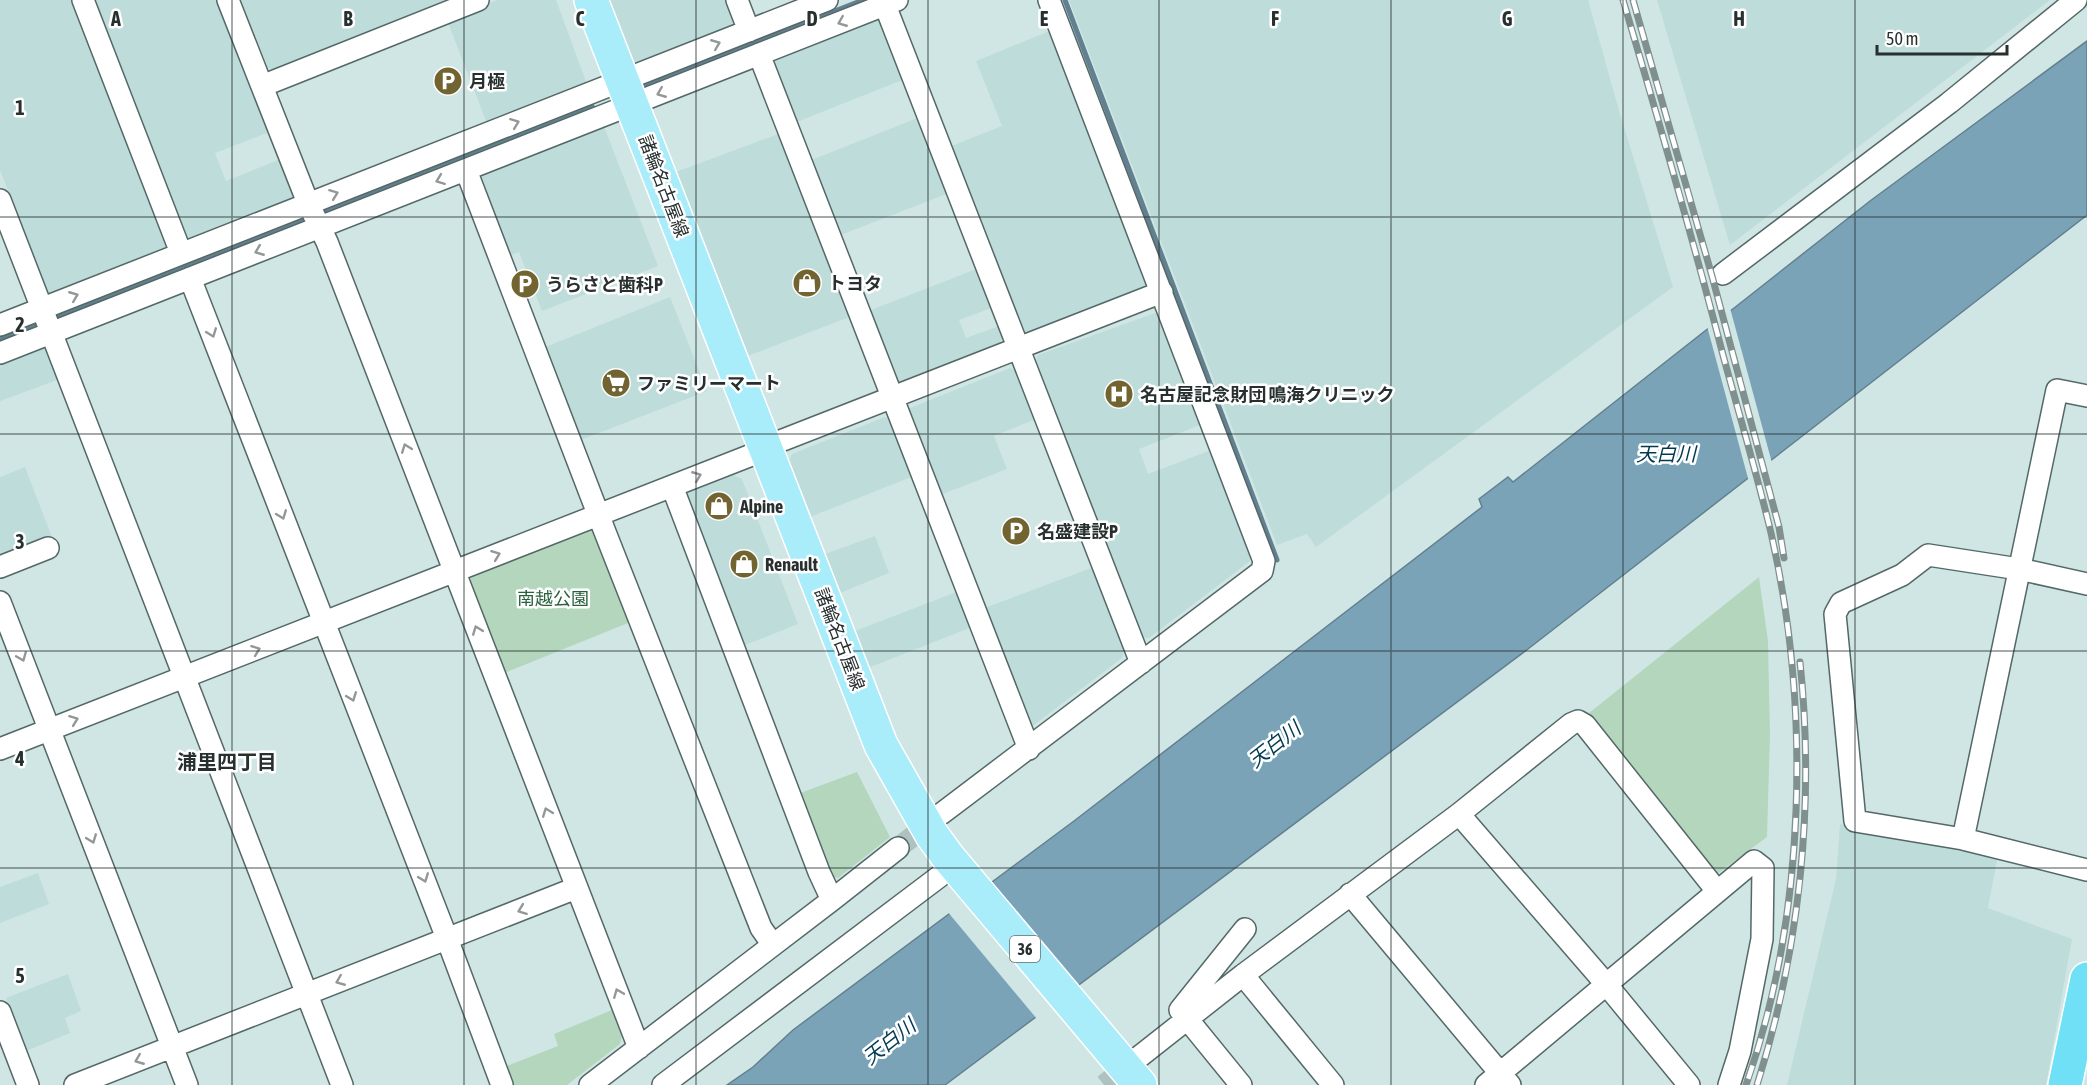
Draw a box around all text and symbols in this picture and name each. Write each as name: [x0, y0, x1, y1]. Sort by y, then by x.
text: A: [110, 7, 121, 30]
text: B: [343, 7, 353, 30]
text: C: [576, 7, 585, 30]
text: D: [806, 7, 818, 30]
text: E: [1040, 7, 1049, 30]
text: F: [1271, 7, 1279, 30]
text: G: [1502, 7, 1513, 30]
text: H: [1733, 7, 1745, 30]
one-way arrow: [837, 14, 848, 27]
scale bar: [1877, 18, 2008, 56]
text: 50 m: [1886, 28, 1918, 49]
one-way arrow: [710, 39, 721, 51]
parking icon: 月極: [432, 65, 464, 97]
place label: 月極: [469, 71, 505, 92]
one-way arrow: [656, 86, 667, 98]
text: 1: [15, 96, 25, 119]
one-way arrow: [509, 118, 520, 130]
street label: 諸輪名古屋線: [635, 132, 693, 240]
one-way arrow: [436, 173, 447, 185]
one-way arrow: [328, 188, 338, 201]
one-way arrow: [254, 244, 265, 256]
shop icon: トヨタ: [791, 267, 823, 299]
parking icon: うらさと歯科P: [509, 268, 541, 300]
place label: トヨタ: [828, 273, 882, 294]
place label: うらさと歯科P: [546, 274, 663, 295]
one-way arrow: [68, 291, 79, 303]
text: 2: [15, 313, 25, 336]
one-way arrow: [204, 327, 217, 338]
supermarket icon: ファミリーマート: [600, 367, 632, 399]
place label: ファミリーマート: [637, 373, 781, 394]
hospital icon: 名古屋記念財団 鳴海クリニック: [1103, 378, 1135, 410]
place label: 名古屋記念財団 鳴海クリニック: [1140, 384, 1394, 405]
water label: 天白川: [1636, 442, 1698, 465]
one-way arrow: [401, 443, 414, 454]
one-way arrow: [691, 471, 702, 483]
shop icon: Alpine: [703, 490, 735, 522]
place label: Alpine: [739, 496, 783, 517]
one-way arrow: [275, 508, 287, 519]
parking icon: 名盛建設P: [1000, 515, 1032, 547]
place label: 名盛建設P: [1037, 521, 1118, 542]
text: 3: [15, 530, 25, 553]
shop icon: Renault: [728, 548, 760, 580]
one-way arrow: [490, 550, 501, 562]
place label: Renault: [765, 554, 819, 575]
street label: 諸輪名古屋線: [811, 585, 869, 693]
park label: 南越公園: [517, 588, 589, 609]
one-way arrow: [471, 625, 484, 635]
one-way arrow: [250, 644, 261, 657]
one-way arrow: [14, 651, 27, 662]
one-way arrow: [345, 691, 358, 701]
one-way arrow: [68, 715, 79, 727]
water label: 天白川: [1243, 715, 1306, 772]
text: 4: [14, 747, 25, 770]
district label: 浦里四丁目: [177, 750, 277, 773]
one-way arrow: [541, 807, 554, 817]
one-way arrow: [84, 833, 97, 843]
one-way arrow: [416, 872, 429, 883]
one-way arrow: [517, 902, 527, 915]
road number: 36: [1010, 936, 1040, 962]
text: 5: [15, 964, 25, 987]
one-way arrow: [336, 974, 347, 986]
one-way arrow: [613, 989, 625, 1000]
water label: 天白川: [858, 1012, 921, 1069]
one-way arrow: [134, 1053, 145, 1065]

